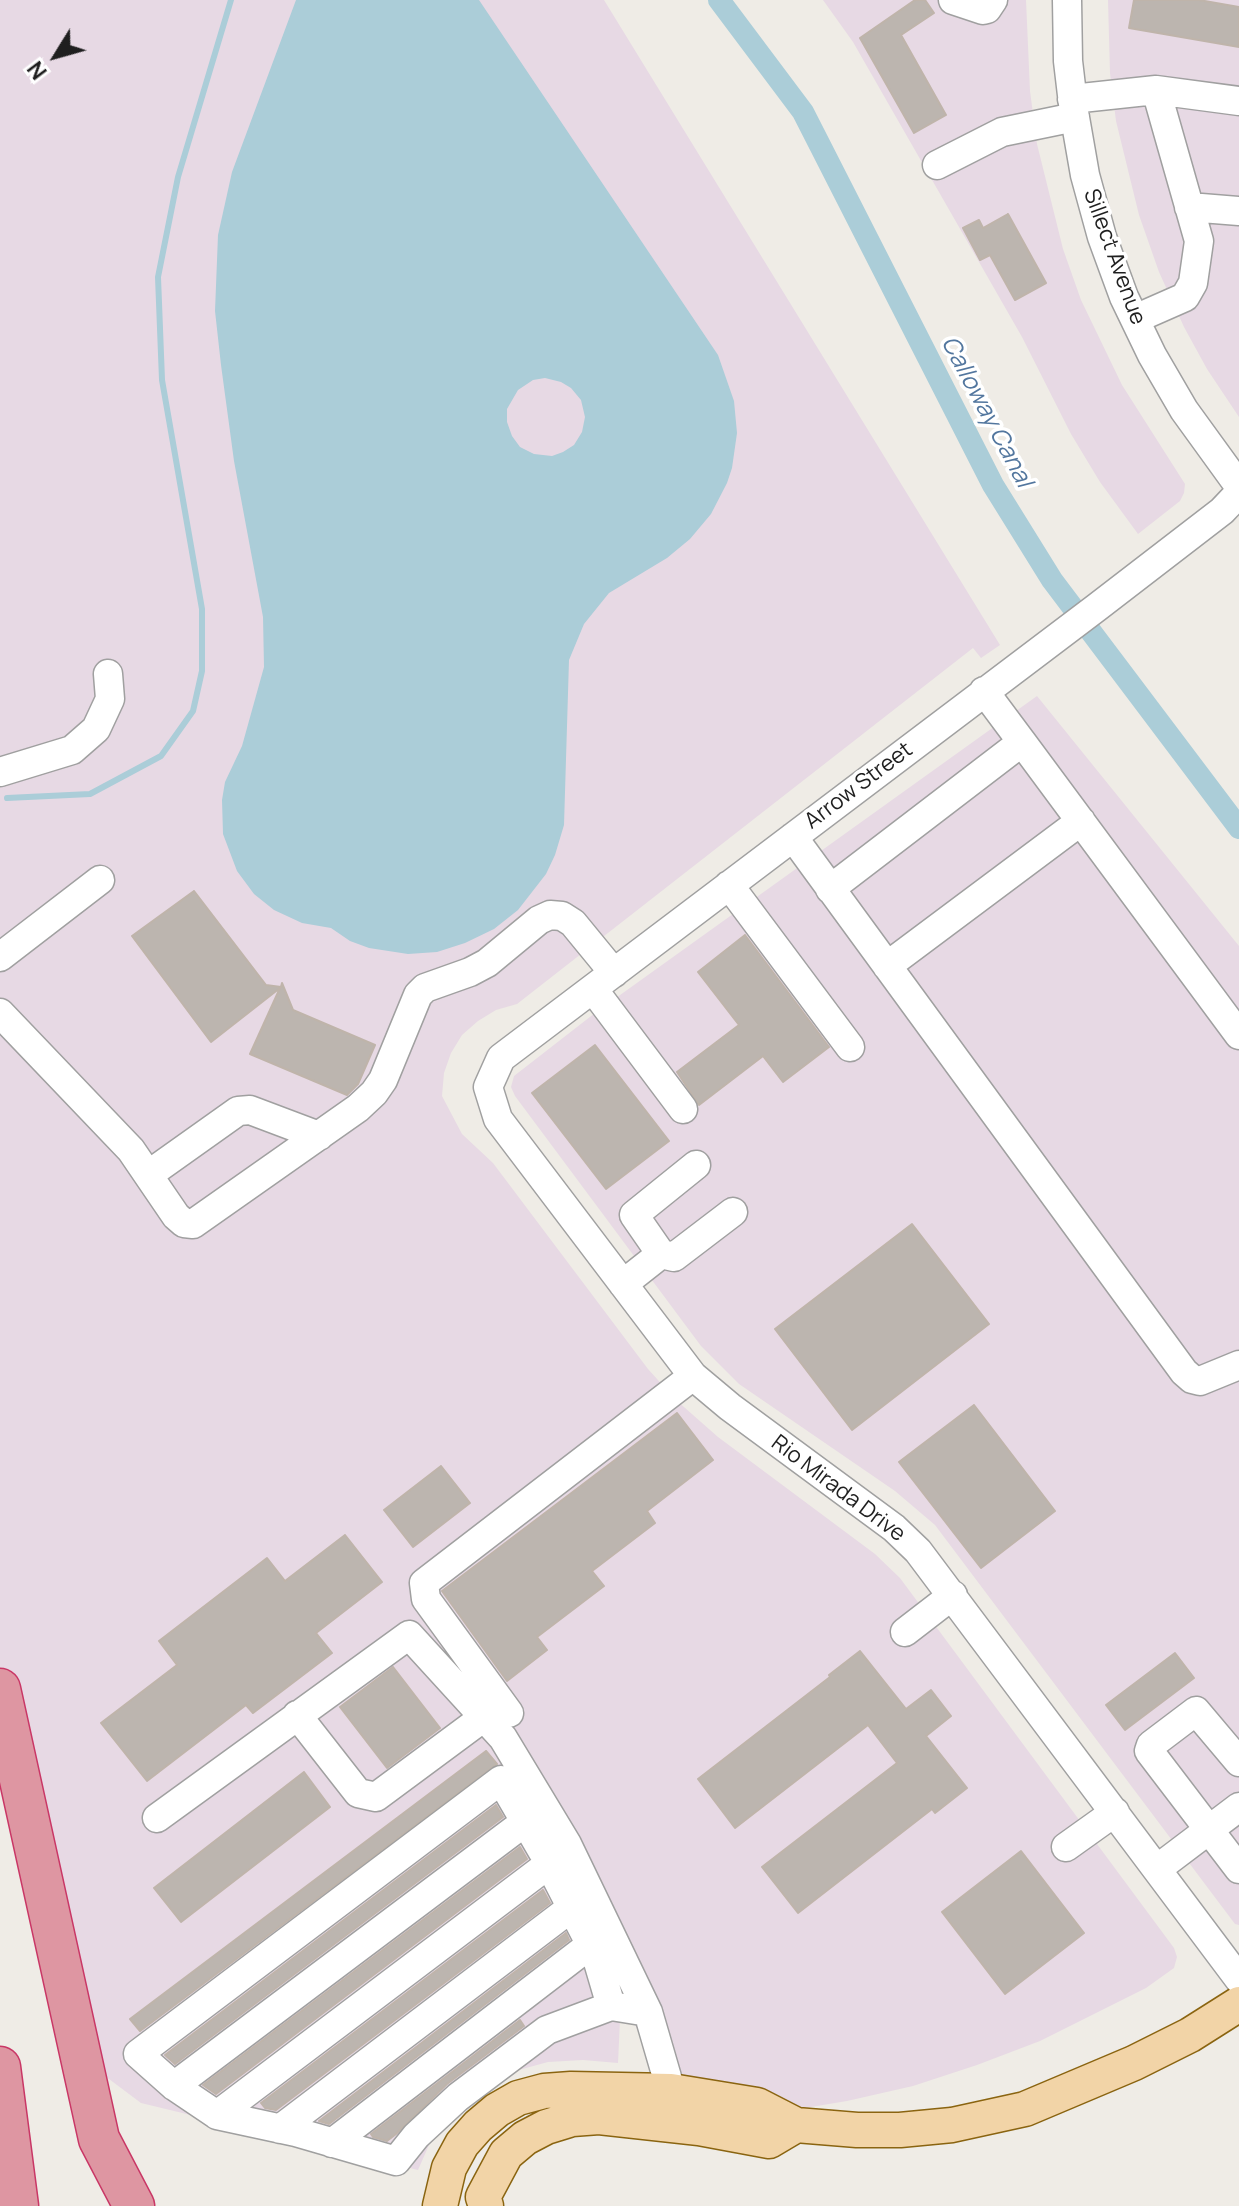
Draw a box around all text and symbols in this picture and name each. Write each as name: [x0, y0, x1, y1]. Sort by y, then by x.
north arrow: [16, 16, 96, 96]
text: N: [20, 55, 54, 86]
street label: Sillect Avenue: [1077, 186, 1151, 328]
water label: Calloway Canal: [934, 332, 1038, 492]
street label: Arrow Street: [800, 737, 918, 835]
street label: Rio Mirada Drive: [766, 1430, 910, 1548]

